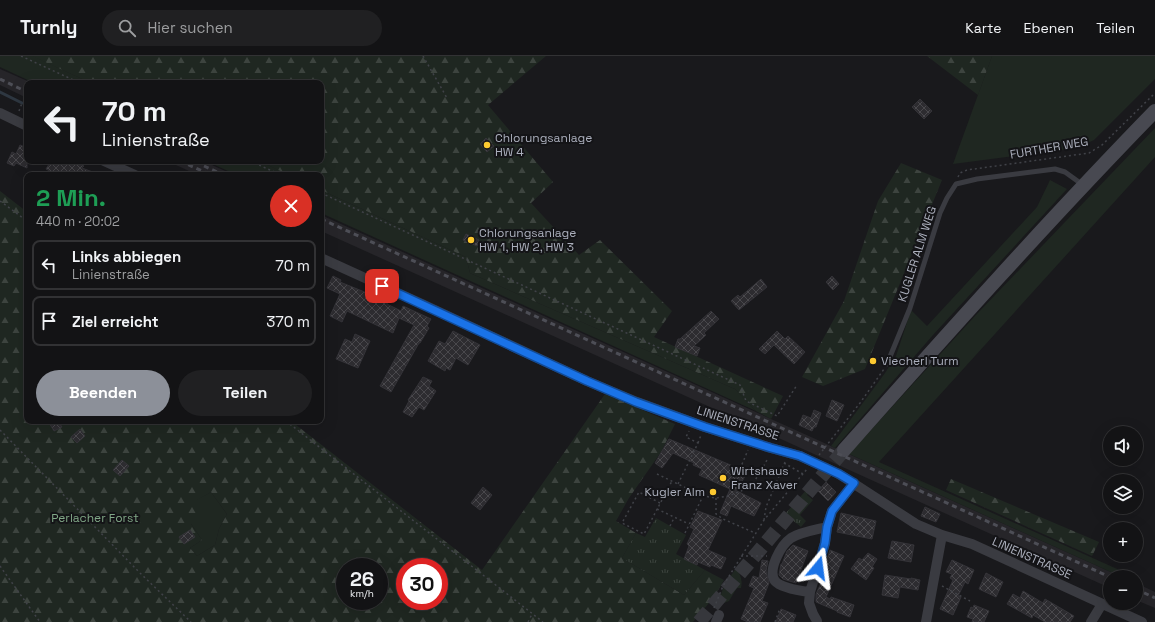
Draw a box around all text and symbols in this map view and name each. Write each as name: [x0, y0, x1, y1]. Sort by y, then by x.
search box: [102, 10, 382, 46]
text: Turnly: [20, 15, 78, 40]
icon: search: [116, 17, 138, 39]
text: Hier suchen: [148, 18, 233, 37]
text: Karte: [965, 19, 1002, 37]
text: Ebenen: [1024, 19, 1074, 37]
text: Teilen: [1096, 19, 1135, 37]
text: 70 m: [102, 93, 167, 129]
icon: left: [36, 96, 88, 148]
text: Linienstraße: [102, 128, 210, 151]
place label: Chlorungsanlage HW 4: [495, 130, 592, 160]
street label: FURTHER WEG: [1009, 133, 1090, 163]
marker: Chlorungsanlage HW 4: [482, 140, 492, 150]
text: 2 Min.: [36, 182, 106, 213]
button: close: [270, 185, 312, 227]
street label: KUGLER ALM WEG: [894, 204, 940, 304]
text: 440 m · 20:02: [36, 213, 120, 230]
place label: Chlorungsanlage HW 1, HW 2, HW 3: [479, 225, 576, 255]
marker: Chlorungsanlage HW 1, HW 2, HW 3: [466, 235, 476, 245]
text: Links abbiegen: [72, 247, 181, 266]
icon: left: [38, 254, 60, 276]
text: 70 m: [275, 256, 310, 275]
text: Linienstraße: [72, 266, 150, 283]
pin: [365, 269, 399, 303]
icon: arrive: [371, 275, 393, 297]
icon: arrive: [38, 310, 60, 332]
text: Ziel erreicht: [72, 312, 159, 331]
text: 370 m: [266, 312, 310, 331]
place label: Viecherl Turm: [881, 353, 959, 369]
marker: Viecherl Turm: [868, 356, 878, 366]
button: Beenden: [36, 370, 170, 416]
button: Teilen: [178, 370, 312, 416]
street label: LINIENSTRASSE: [695, 402, 781, 444]
map controls: [1103, 426, 1143, 610]
button: sound: [1103, 426, 1143, 466]
place label: Wirtshaus Franz Xaver: [731, 463, 798, 493]
marker: Wirtshaus Franz Xaver: [718, 473, 728, 483]
button: layers: [1103, 474, 1143, 514]
place label: Kugler Alm: [644, 484, 705, 500]
marker: Kugler Alm: [708, 487, 718, 497]
park label: Perlacher Forst: [51, 510, 139, 526]
button: +: [1103, 522, 1143, 562]
street label: LINIENSTRASSE: [990, 533, 1075, 583]
position arrow: [797, 547, 839, 589]
speed limit sign: 30: [396, 558, 448, 610]
text: 26: [350, 566, 374, 592]
button: −: [1103, 570, 1143, 610]
text: km/h: [350, 587, 374, 600]

